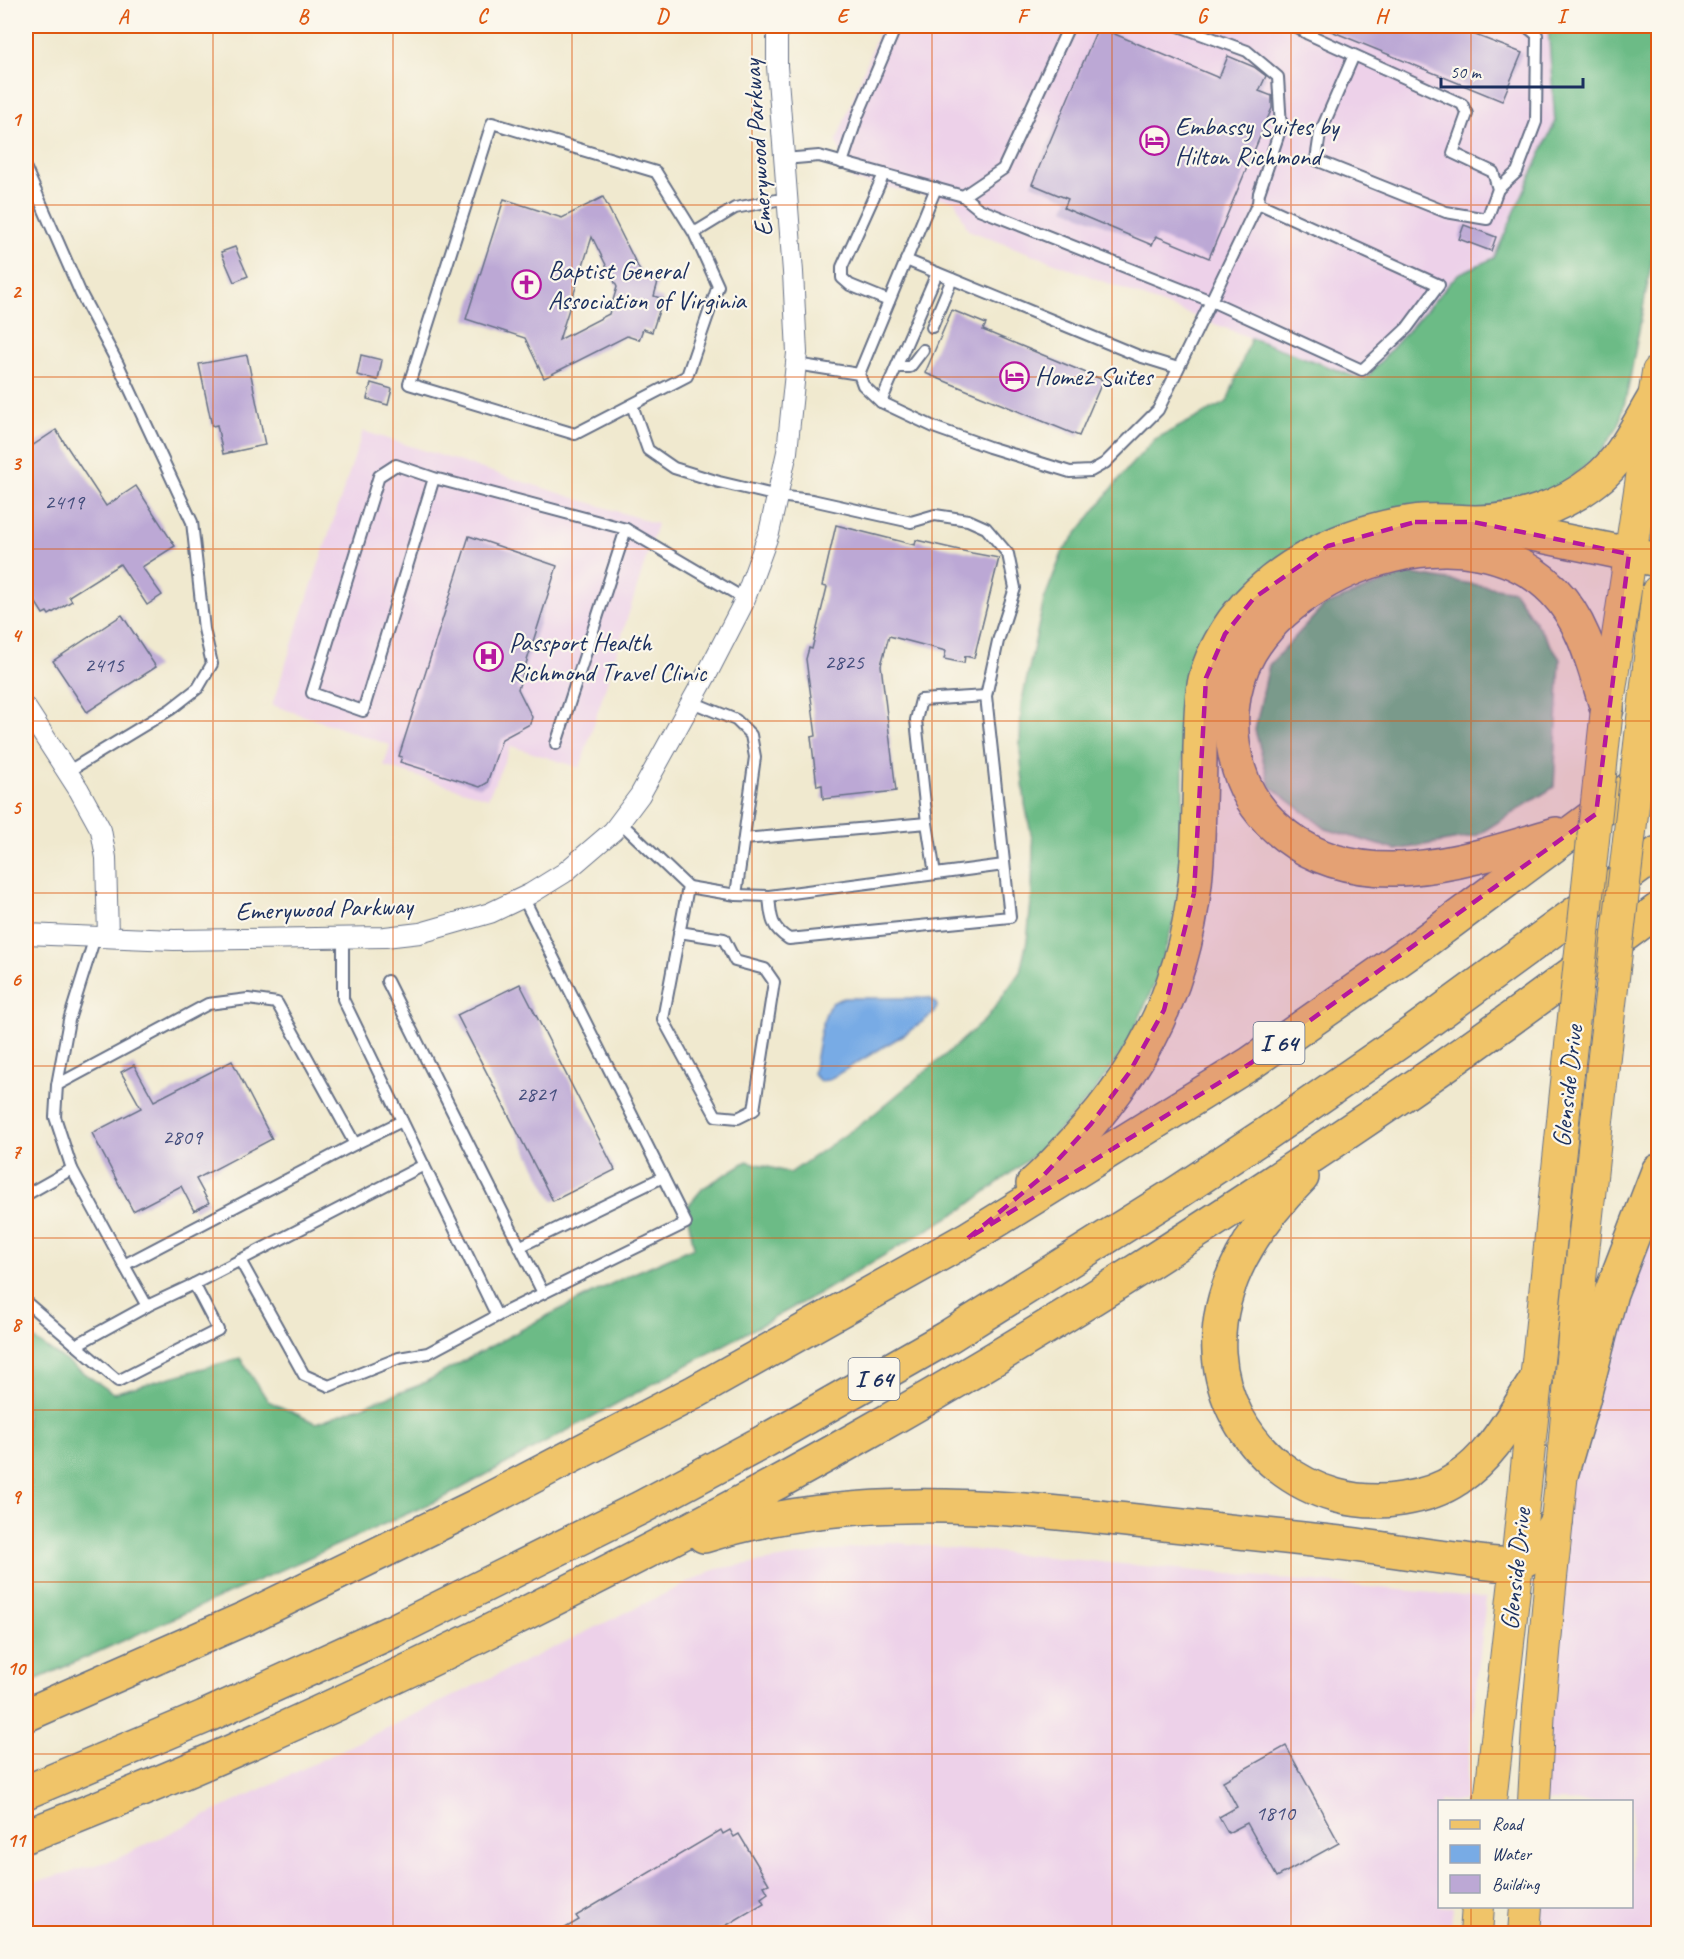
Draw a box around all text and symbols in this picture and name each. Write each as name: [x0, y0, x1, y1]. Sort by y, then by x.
text: A: [118, 4, 130, 29]
text: B: [298, 4, 310, 29]
text: C: [477, 4, 489, 29]
text: D: [656, 4, 670, 29]
text: E: [837, 4, 851, 29]
text: F: [1017, 4, 1031, 29]
text: G: [1197, 4, 1210, 29]
text: H: [1375, 4, 1390, 29]
text: I: [1557, 4, 1570, 29]
scale bar: [1441, 51, 1584, 89]
street label: Emerywood Parkway: [735, 56, 780, 238]
text: 50 m: [1450, 61, 1483, 83]
text: 1: [12, 107, 23, 132]
place label: Embassy Suites by Hilton Richmond: [1175, 110, 1341, 173]
hotel icon: Embassy Suites by Hilton Richmond: [1138, 125, 1170, 157]
place label: Baptist General Association of Virginia: [548, 254, 747, 317]
church icon: Baptist General Association of Virginia: [511, 269, 543, 301]
text: 2: [12, 279, 23, 304]
hotel icon: Home2 Suites: [998, 360, 1030, 392]
place label: Home2 Suites: [1035, 360, 1154, 393]
text: 3: [12, 451, 23, 476]
house number: 2419: [44, 488, 86, 516]
text: 4: [12, 623, 24, 648]
place label: Passport Health Richmond Travel Clinic: [509, 626, 707, 689]
hospital icon: Passport Health Richmond Travel Clinic: [472, 641, 504, 673]
house number: 2825: [824, 648, 865, 676]
house number: 2415: [84, 651, 125, 679]
text: 5: [12, 795, 23, 820]
street label: Emerywood Parkway: [235, 889, 415, 928]
text: 6: [11, 967, 22, 992]
road number: I 64: [1254, 1022, 1304, 1064]
street label: Glenside Drive: [1545, 1022, 1590, 1149]
house number: 2821: [516, 1080, 557, 1108]
house number: 2809: [162, 1123, 204, 1151]
text: 7: [12, 1139, 23, 1164]
text: 8: [12, 1312, 24, 1337]
road number: I 64: [848, 1358, 900, 1400]
text: 9: [12, 1484, 23, 1509]
street label: Glenside Drive: [1493, 1505, 1538, 1632]
text: 10: [7, 1656, 27, 1681]
house number: 1810: [1255, 1799, 1297, 1827]
legend: [1438, 1800, 1633, 1908]
text: Road: [1492, 1813, 1525, 1835]
text: 11: [7, 1828, 27, 1853]
text: Water: [1492, 1843, 1533, 1865]
text: Building: [1492, 1873, 1541, 1895]

